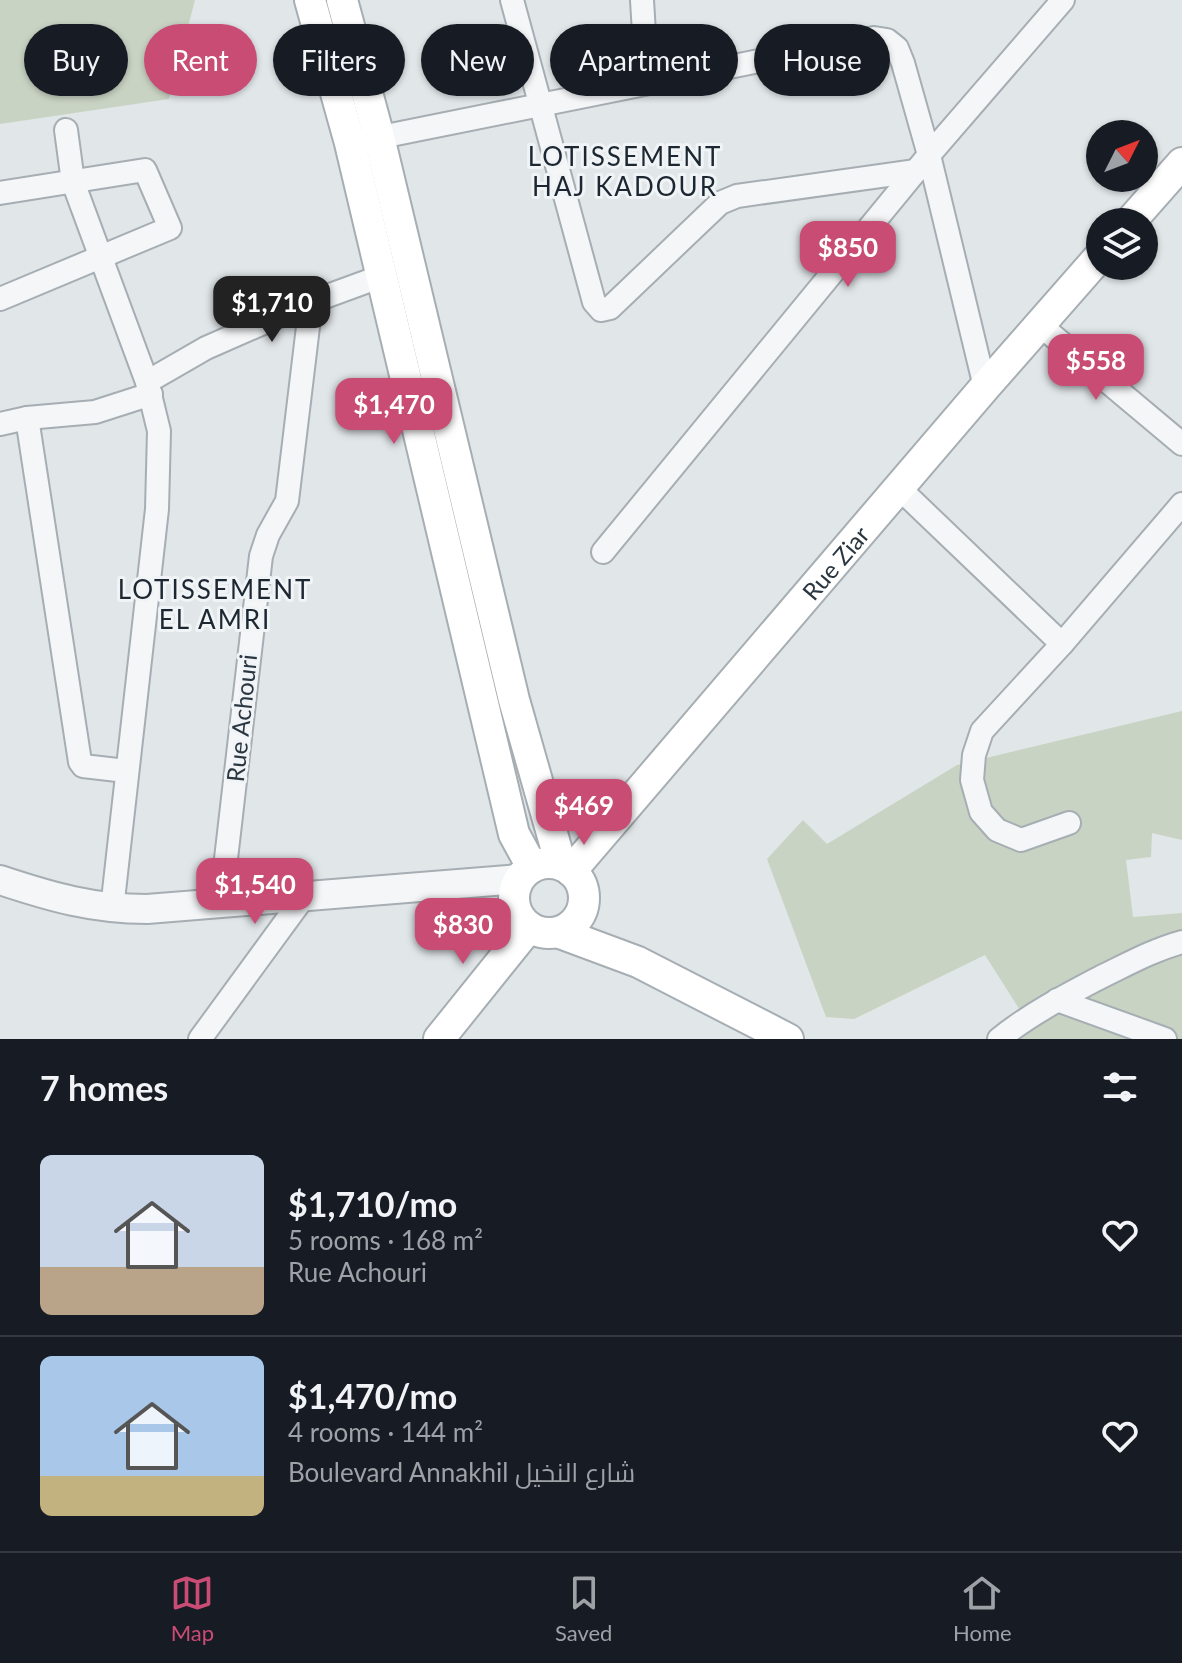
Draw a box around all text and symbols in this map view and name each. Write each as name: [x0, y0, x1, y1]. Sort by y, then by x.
chip: Buy: [24, 24, 128, 96]
chip: Rent: [144, 24, 257, 96]
chip: Filters: [273, 24, 405, 96]
chip: New: [421, 24, 534, 96]
chip: Apartment: [550, 24, 738, 96]
chip: House: [754, 24, 890, 96]
north arrow: [1086, 120, 1158, 192]
map controls: [1086, 120, 1158, 280]
district label: LOTISSEMENT HAJ KADOUR: [528, 140, 722, 202]
button: layers: [1086, 208, 1158, 280]
pin: $850: [801, 221, 895, 289]
text: $850: [818, 231, 878, 263]
pin: $1,710: [207, 276, 337, 344]
text: $1,710: [231, 286, 313, 318]
pin: $558: [1049, 334, 1143, 402]
text: $558: [1066, 344, 1126, 376]
pin: $1,470: [329, 378, 459, 446]
text: $1,470: [353, 388, 435, 420]
street label: Rue Ziar: [795, 520, 875, 605]
district label: LOTISSEMENT EL AMRI: [118, 573, 312, 635]
street label: Rue Achouri: [220, 653, 262, 783]
pin: $469: [537, 779, 631, 847]
text: $469: [554, 789, 614, 821]
pin: $1,540: [190, 858, 320, 926]
text: $1,540: [214, 868, 296, 900]
pin: $830: [416, 898, 510, 966]
text: $830: [433, 908, 493, 940]
icon: filters: [1098, 1065, 1142, 1109]
text: 7 homes: [40, 1067, 168, 1108]
text: $1,710/mo: [288, 1183, 457, 1224]
icon: home: [104, 1187, 200, 1283]
icon: heart: [1098, 1213, 1142, 1257]
text: 5 rooms · 168 m²: [288, 1224, 483, 1256]
text: Rue Achouri: [288, 1256, 427, 1288]
text: $1,470/mo: [288, 1375, 457, 1416]
icon: home: [104, 1388, 200, 1484]
icon: heart: [1098, 1414, 1142, 1458]
text: 4 rooms · 144 m²: [288, 1416, 483, 1448]
text: Boulevard Annakhil شارع النخيل: [288, 1456, 635, 1488]
tab: Map: [170, 1571, 214, 1646]
tab: Saved: [555, 1571, 612, 1646]
tab: Home: [953, 1571, 1012, 1646]

